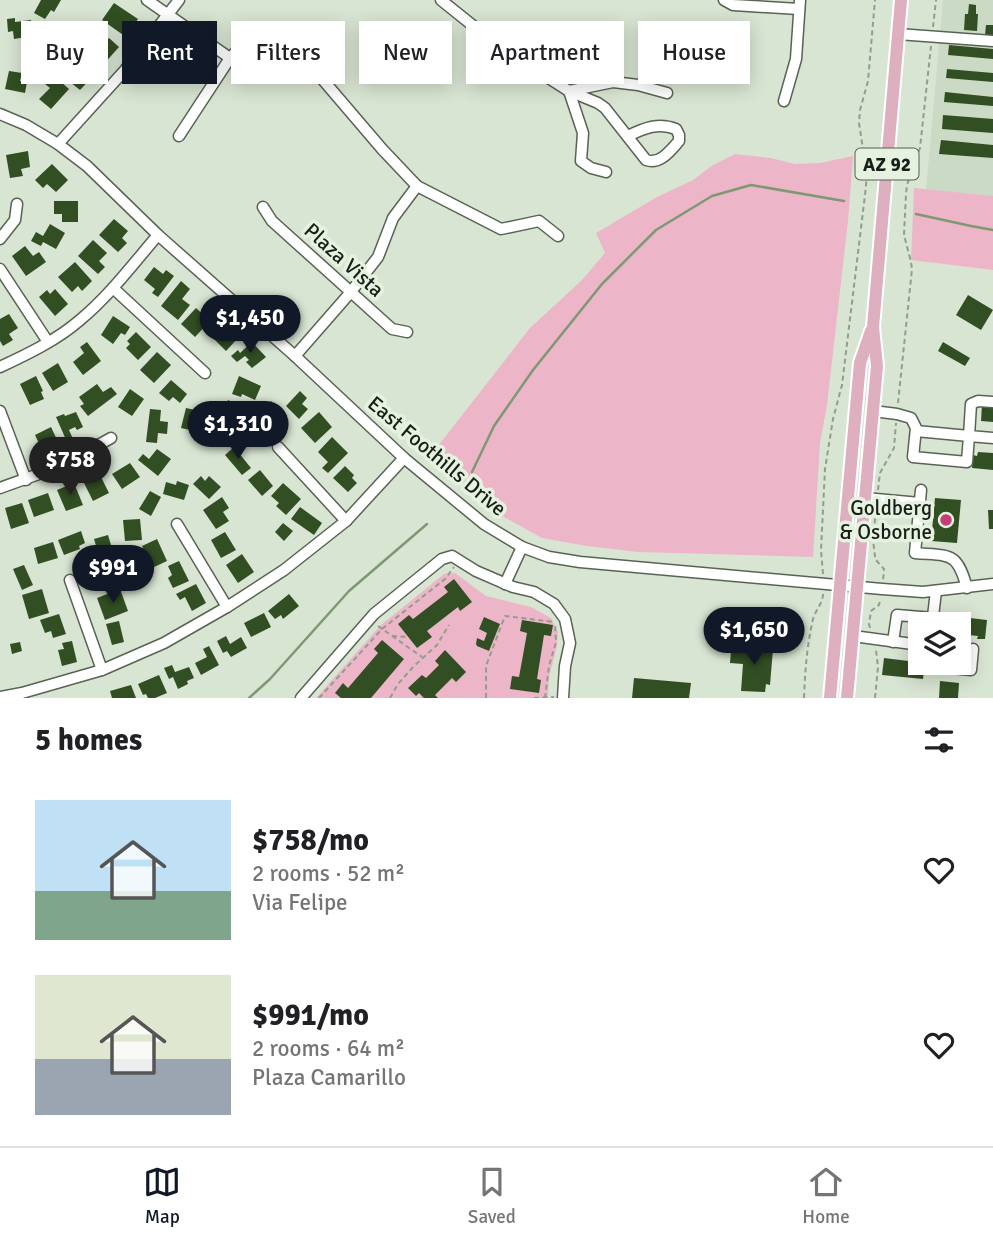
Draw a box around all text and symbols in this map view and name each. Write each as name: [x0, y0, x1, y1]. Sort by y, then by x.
chip: Buy: [21, 21, 108, 84]
chip: Rent: [122, 21, 217, 84]
chip: Filters: [231, 21, 345, 84]
chip: New: [359, 21, 452, 84]
chip: Apartment: [466, 21, 624, 84]
chip: House: [638, 21, 750, 84]
road number: AZ 92: [856, 148, 918, 180]
street label: Plaza Vista: [299, 217, 389, 303]
pin: $1,450: [193, 296, 307, 355]
text: $1,450: [216, 303, 284, 332]
street label: East Foothills Drive: [362, 390, 512, 522]
pin: $1,310: [181, 402, 295, 461]
text: $1,310: [204, 409, 272, 438]
pin: $758: [29, 438, 111, 497]
text: $758: [45, 445, 95, 474]
place label: Goldberg & Osborne: [840, 495, 932, 545]
marker: Goldberg & Osborne: [938, 512, 954, 528]
pin: $991: [72, 546, 154, 605]
text: $991: [88, 553, 138, 582]
pin: $1,650: [697, 608, 811, 667]
map controls: [908, 612, 971, 675]
button: layers: [908, 612, 971, 675]
text: $1,650: [720, 615, 788, 644]
icon: filters: [920, 721, 958, 759]
text: 5 homes: [35, 722, 142, 759]
text: $758/mo: [252, 822, 369, 859]
icon: home: [91, 828, 175, 912]
icon: heart: [920, 851, 958, 889]
text: 2 rooms · 52 m²: [252, 859, 405, 888]
text: Via Felipe: [252, 888, 348, 917]
text: $991/mo: [252, 997, 369, 1034]
icon: home: [91, 1003, 175, 1087]
icon: heart: [920, 1026, 958, 1064]
text: 2 rooms · 64 m²: [252, 1034, 405, 1063]
text: Plaza Camarillo: [252, 1063, 406, 1092]
tab: Map: [143, 1163, 181, 1229]
tab: Saved: [468, 1163, 516, 1229]
tab: Home: [802, 1163, 850, 1229]

